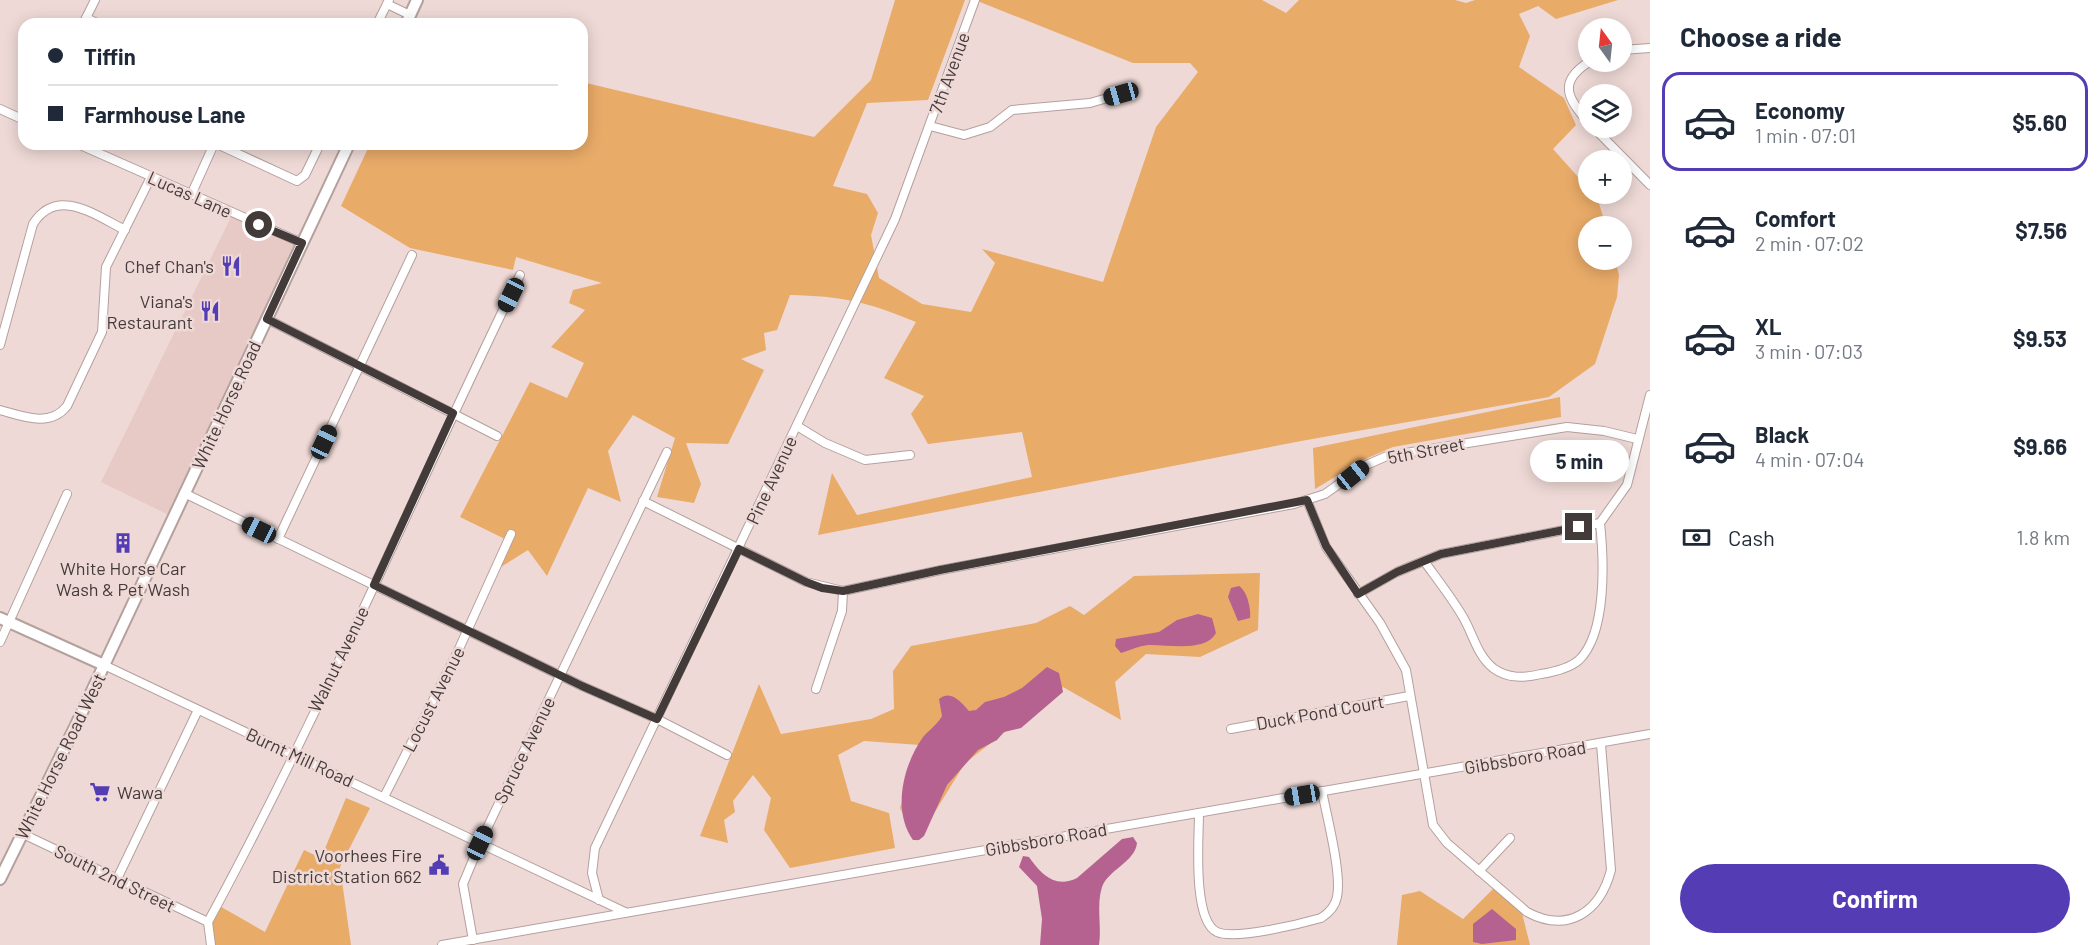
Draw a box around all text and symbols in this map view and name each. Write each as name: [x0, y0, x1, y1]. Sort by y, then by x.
north arrow: [1578, 18, 1632, 72]
map controls: [1578, 18, 1632, 270]
text: Choose a ride: [1680, 20, 1842, 52]
street label: 7th Avenue: [924, 29, 974, 117]
text: Tiffin: [84, 43, 136, 69]
car: [1101, 80, 1141, 108]
button: layers: [1578, 84, 1632, 138]
icon: car: [1683, 95, 1737, 149]
text: Economy: [1755, 97, 1845, 123]
text: Farmhouse Lane: [84, 101, 245, 127]
text: $5.60: [2012, 109, 2067, 135]
text: 1 min · 07:01: [1755, 123, 1856, 147]
button: +: [1578, 150, 1632, 204]
street label: Lucas Lane: [145, 166, 235, 222]
icon: car: [1683, 203, 1737, 257]
text: Comfort: [1755, 205, 1836, 231]
route start: [245, 211, 272, 238]
button: −: [1578, 216, 1632, 270]
text: $7.56: [2015, 217, 2067, 243]
text: 2 min · 07:02: [1755, 231, 1864, 255]
restaurant icon: Chef Chan's: [219, 254, 243, 278]
place label: Chef Chan's: [124, 255, 214, 277]
car: [495, 275, 527, 315]
place label: Viana's Restaurant: [107, 290, 193, 333]
restaurant icon: Viana's Restaurant: [198, 299, 222, 323]
icon: car: [1683, 311, 1737, 365]
text: XL: [1755, 313, 1781, 339]
text: $9.53: [2013, 325, 2067, 351]
street label: White Horse Road: [187, 337, 265, 473]
text: 3 min · 07:03: [1755, 339, 1863, 363]
icon: car: [1683, 419, 1737, 473]
text: Black: [1755, 421, 1809, 447]
car: [308, 422, 340, 462]
street label: Pine Avenue: [741, 432, 801, 528]
street label: 5th Street: [1385, 432, 1467, 468]
text: $9.66: [2013, 433, 2067, 459]
callout: 5 min: [1530, 440, 1628, 482]
text: 4 min · 07:04: [1755, 447, 1865, 471]
text: 5 min: [1556, 449, 1603, 473]
car: [1333, 457, 1373, 493]
route end: [1565, 513, 1592, 540]
car: [239, 514, 279, 546]
icon: cash: [1680, 521, 1713, 554]
text: Cash: [1728, 524, 1775, 550]
text: 1.8 km: [2016, 525, 2070, 549]
building icon: White Horse Car Wash & Pet Wash: [111, 531, 135, 555]
place label: White Horse Car Wash & Pet Wash: [56, 557, 190, 600]
street label: Walnut Avenue: [303, 603, 373, 715]
street label: Locust Avenue: [397, 643, 469, 755]
street label: White Horse Road West: [10, 669, 110, 843]
street label: Duck Pond Court: [1254, 690, 1386, 734]
street label: Spruce Avenue: [489, 693, 559, 807]
street label: Burnt Mill Road: [243, 722, 357, 792]
street label: Gibbsboro Road: [1462, 735, 1588, 779]
supermarket icon: Wawa: [88, 780, 112, 804]
place label: Wawa: [117, 781, 163, 803]
car: [1283, 783, 1321, 807]
street label: Gibbsboro Road: [983, 817, 1109, 861]
car: [464, 823, 496, 863]
street label: South 2nd Street: [51, 839, 179, 917]
place label: Voorhees Fire District Station 662: [272, 844, 422, 887]
public building icon: Voorhees Fire District Station 662: [427, 853, 451, 877]
button: Confirm: [1680, 864, 2070, 933]

